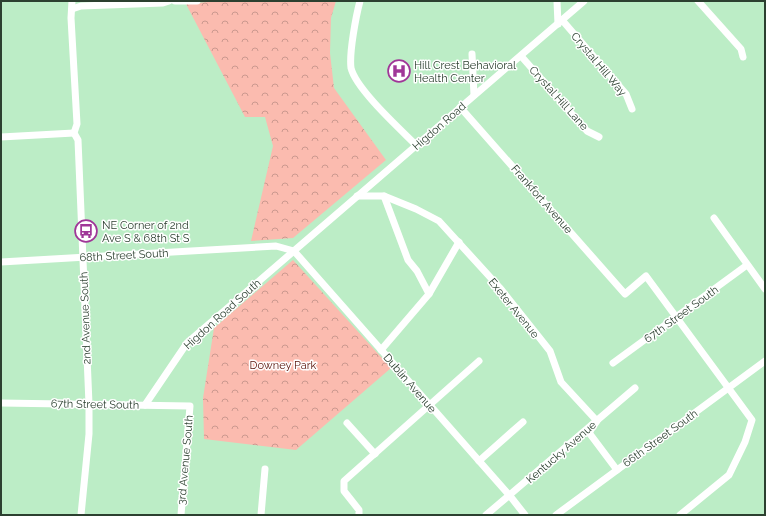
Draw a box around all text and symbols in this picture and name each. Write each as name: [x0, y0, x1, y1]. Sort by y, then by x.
street label: Crystal Hill Way: [568, 30, 629, 99]
hospital icon: Hill Crest Behavioral Health Center: [386, 58, 412, 84]
place label: Hill Crest Behavioral Health Center: [414, 59, 516, 85]
street label: Crystal Hill Lane: [526, 64, 591, 134]
street label: Higdon Road: [410, 100, 469, 153]
street label: Frankfort Avenue: [508, 162, 575, 237]
bus stop icon: NE Corner of 2nd Ave S & 68th St S: [73, 218, 99, 244]
place label: NE Corner of 2nd Ave S & 68th St S: [102, 219, 190, 245]
street label: 68th Street South: [79, 247, 169, 264]
street label: 2nd Avenue South: [77, 271, 94, 365]
street label: Higdon Road South: [181, 276, 263, 352]
street label: Exeter Avenue: [486, 276, 542, 341]
street label: 67th Street South: [642, 283, 721, 346]
street label: Dublin Avenue: [380, 351, 439, 416]
park label: Downey Park: [250, 359, 317, 372]
street label: 67th Street South: [51, 397, 139, 412]
street label: 66th Street South: [620, 407, 700, 470]
street label: 3rd Avenue South: [175, 415, 196, 506]
street label: Kentucky Avenue: [524, 418, 599, 486]

